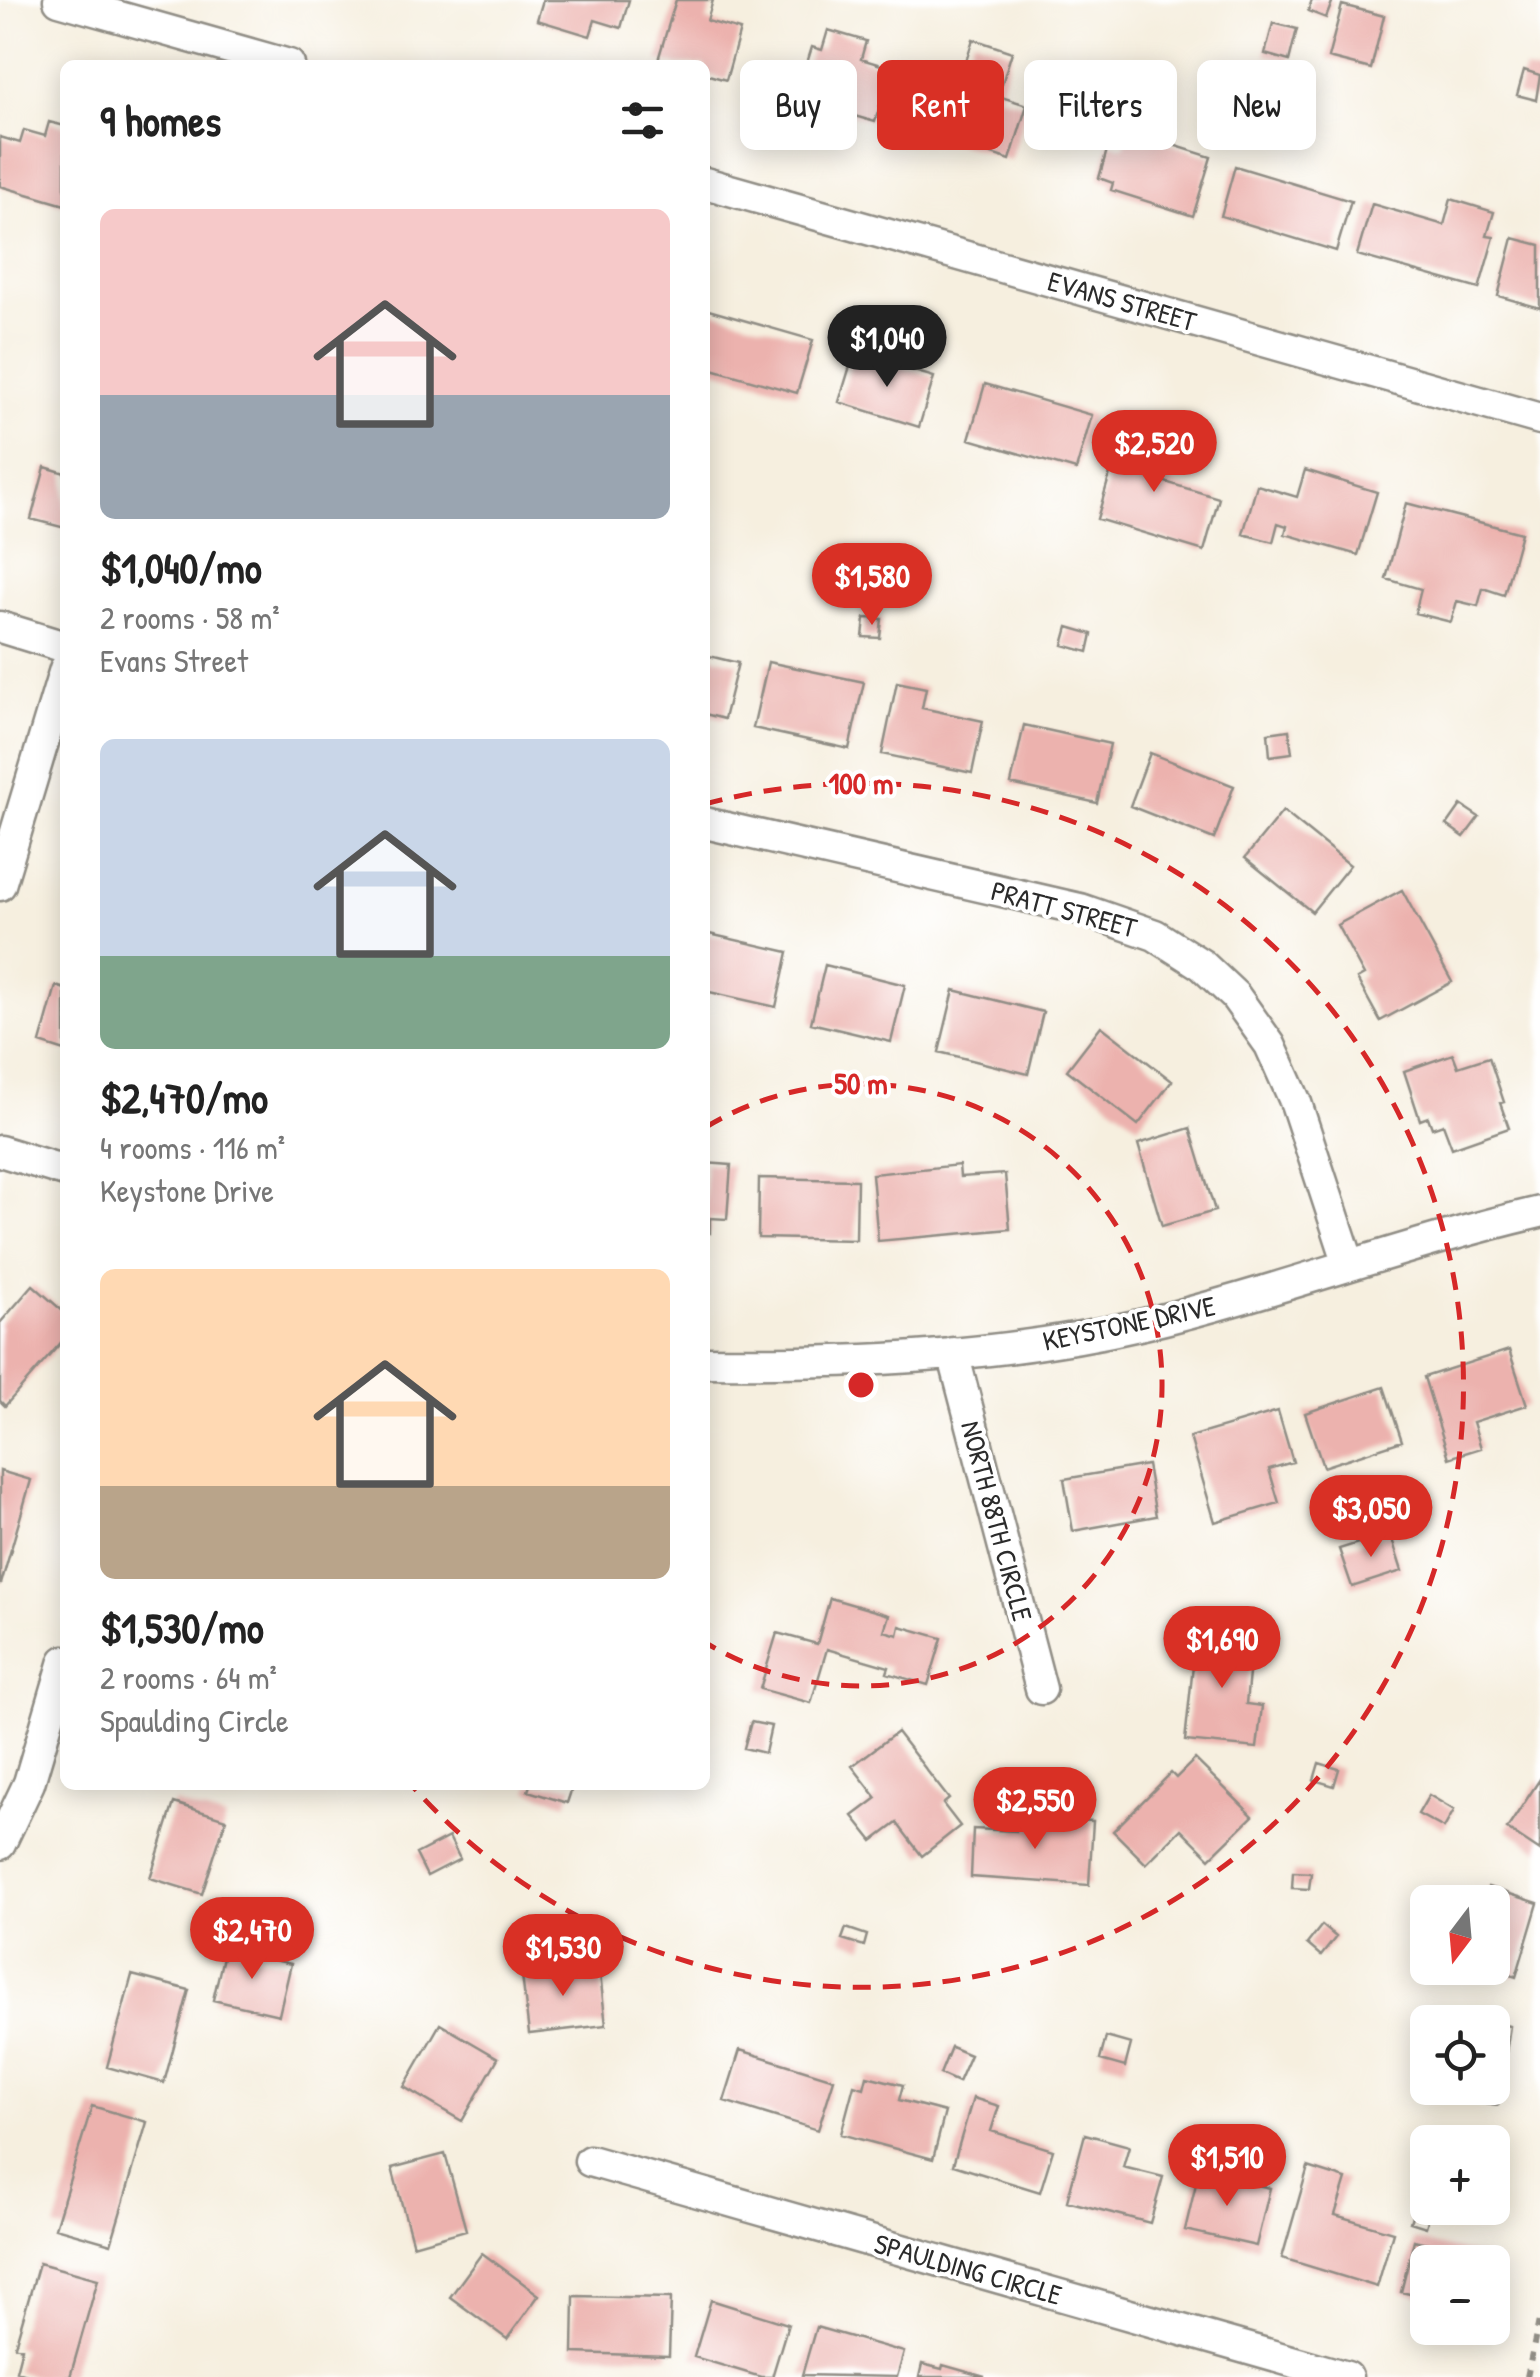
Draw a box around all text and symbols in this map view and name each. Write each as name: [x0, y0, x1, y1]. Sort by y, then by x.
chip: Buy: [740, 60, 857, 150]
chip: Rent: [877, 60, 1004, 150]
chip: Filters: [1024, 60, 1177, 150]
chip: New: [1197, 60, 1316, 150]
text: 9 homes: [100, 92, 221, 149]
icon: filters: [615, 93, 670, 148]
street label: EVANS STREET: [1043, 262, 1201, 341]
icon: home: [295, 274, 475, 454]
pin: $1,040: [806, 305, 968, 390]
text: $1,040: [850, 316, 924, 359]
pin: $2,520: [1073, 410, 1235, 495]
text: $2,520: [1114, 421, 1194, 464]
text: $1,040/mo: [100, 539, 262, 596]
pin: $1,580: [791, 543, 953, 628]
text: $1,580: [834, 554, 910, 597]
text: 2 rooms · 58 m²: [100, 596, 280, 639]
text: Evans Street: [100, 639, 248, 682]
text: 100 m: [828, 763, 894, 803]
icon: home: [295, 804, 475, 984]
street label: PRATT STREET: [987, 871, 1142, 947]
text: 50 m: [834, 1063, 888, 1103]
text: $2,470/mo: [100, 1069, 268, 1126]
text: 4 rooms · 116 m²: [100, 1126, 285, 1169]
text: Keystone Drive: [100, 1169, 274, 1212]
street label: KEYSTONE DRIVE: [1039, 1286, 1219, 1360]
icon: home: [295, 1334, 475, 1514]
centre of rings: [843, 1367, 879, 1403]
street label: NORTH 88TH CIRCLE: [952, 1417, 1042, 1625]
pin: $3,050: [1290, 1475, 1452, 1560]
text: $3,050: [1331, 1486, 1411, 1529]
text: $1,530/mo: [100, 1599, 264, 1656]
pin: $1,690: [1141, 1606, 1303, 1691]
text: $1,690: [1185, 1617, 1259, 1660]
text: 2 rooms · 64 m²: [100, 1656, 277, 1699]
text: Spaulding Circle: [100, 1699, 289, 1742]
pin: $2,550: [954, 1767, 1116, 1852]
text: $2,550: [995, 1778, 1075, 1821]
north arrow: [1410, 1885, 1510, 1985]
map controls: [1410, 1885, 1510, 2345]
pin: $2,470: [171, 1897, 333, 1982]
text: $2,470: [212, 1908, 292, 1951]
pin: $1,530: [482, 1914, 644, 1999]
text: $1,530: [525, 1925, 601, 1968]
button: locate: [1410, 2005, 1510, 2105]
pin: $1,510: [1146, 2124, 1308, 2209]
button: +: [1410, 2125, 1510, 2225]
text: $1,510: [1190, 2135, 1264, 2178]
street label: SPAULDING CIRCLE: [870, 2224, 1066, 2314]
button: −: [1410, 2245, 1510, 2345]

